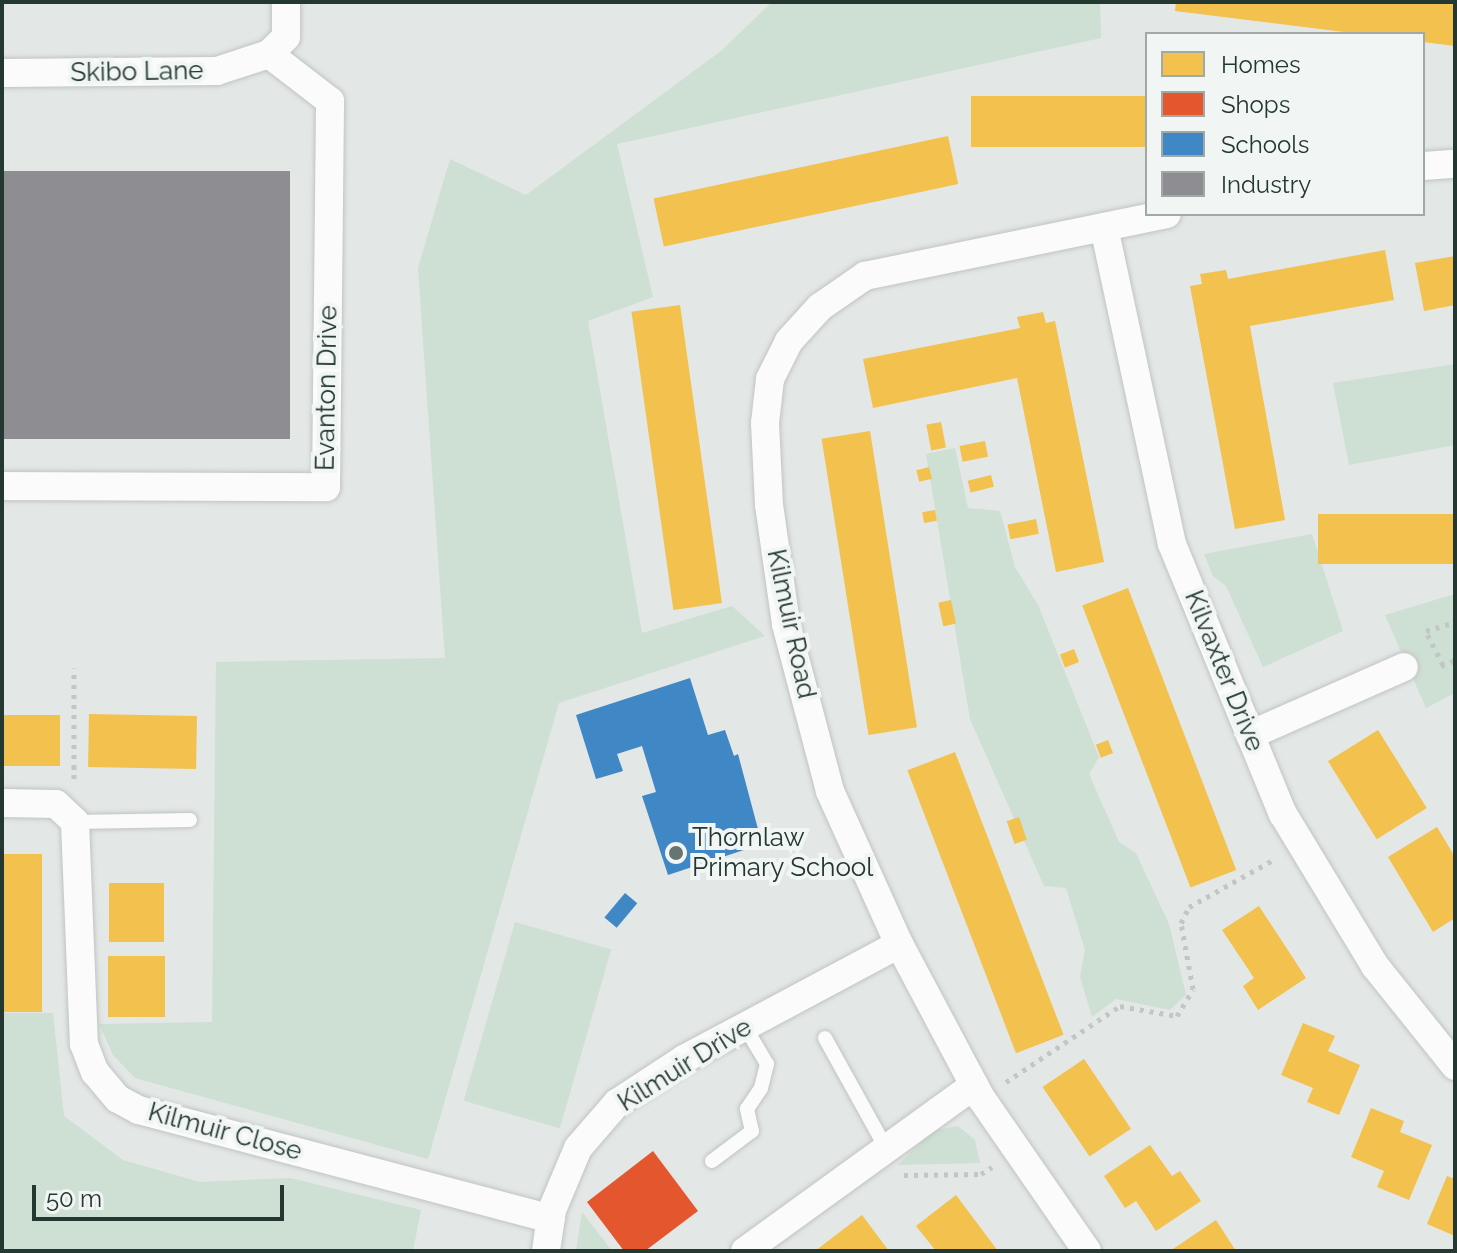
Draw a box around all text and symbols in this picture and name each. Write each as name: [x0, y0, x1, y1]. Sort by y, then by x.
legend: [1145, 32, 1425, 216]
text: Homes: [1221, 50, 1301, 79]
street label: Skibo Lane: [70, 55, 204, 89]
text: Shops: [1221, 90, 1290, 119]
text: Schools: [1221, 130, 1309, 159]
text: Industry: [1221, 170, 1311, 199]
street label: Evanton Drive: [310, 305, 344, 471]
street label: Kilmuir Road: [760, 546, 822, 702]
street label: Kilvaxter Drive: [1177, 586, 1271, 756]
place label: Thornlaw Primary School: [692, 822, 874, 884]
marker: Thornlaw Primary School: [667, 844, 685, 862]
street label: Kilmuir Drive: [612, 1011, 758, 1119]
street label: Kilmuir Close: [144, 1096, 306, 1168]
scale bar: [36, 1169, 288, 1219]
text: 50 m: [46, 1184, 102, 1213]

